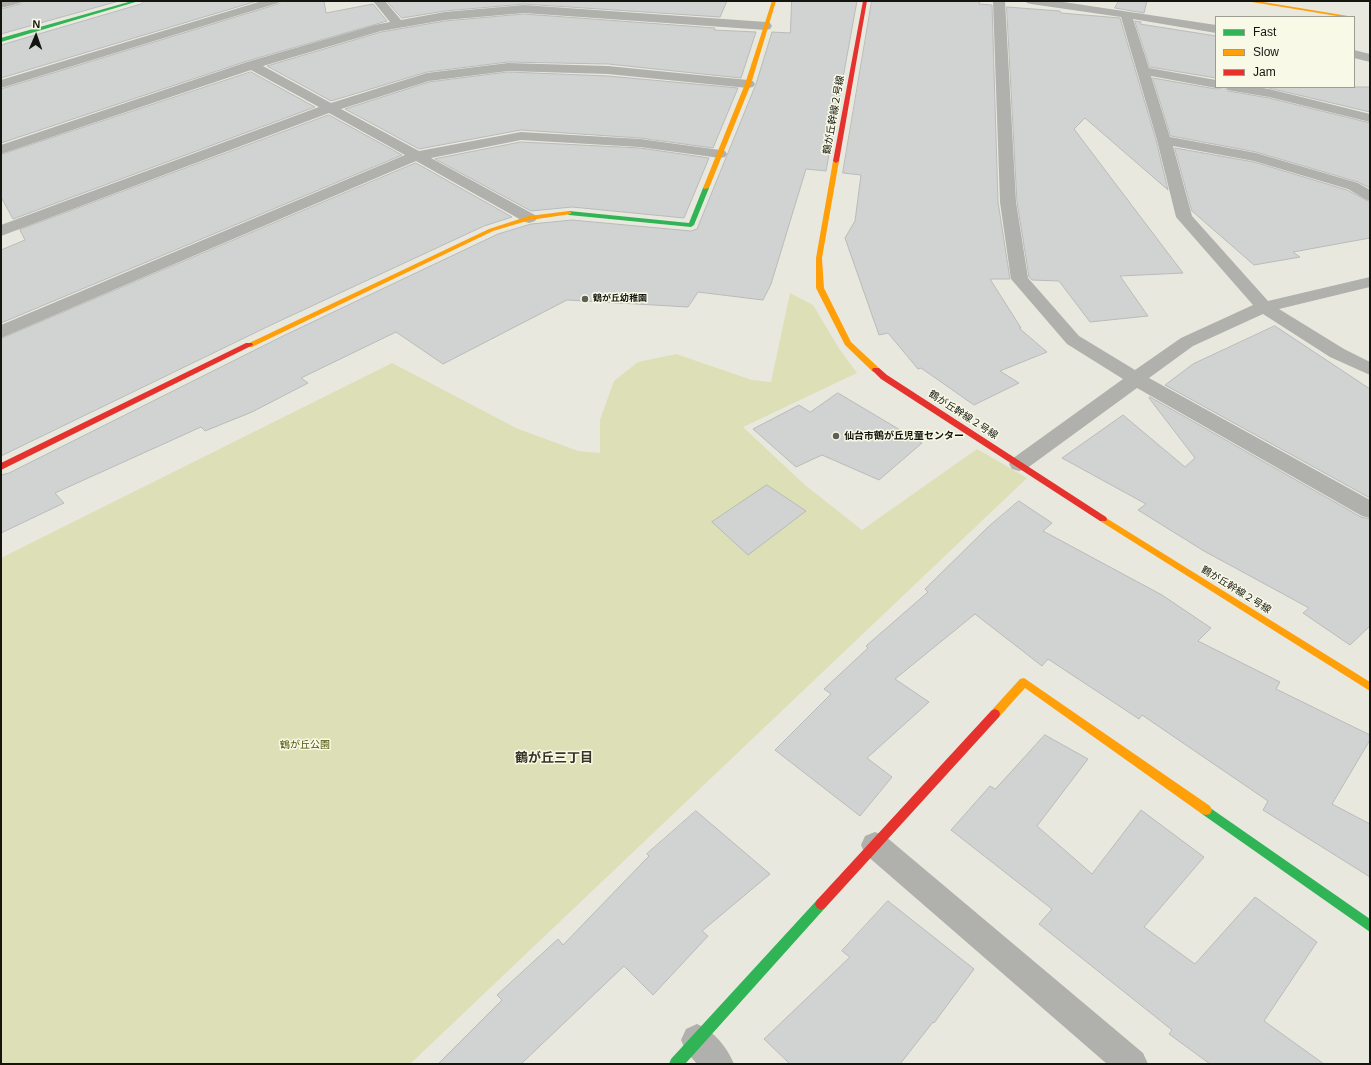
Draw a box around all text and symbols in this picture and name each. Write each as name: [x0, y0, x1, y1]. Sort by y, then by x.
north arrow: [16, 16, 56, 56]
legend: [1215, 16, 1355, 88]
text: N: [32, 18, 41, 30]
text: Fast: [1253, 25, 1276, 39]
text: Slow: [1253, 45, 1279, 59]
text: Jam: [1253, 65, 1276, 79]
street label: 鶴が丘幹線２号線: [821, 75, 847, 155]
marker: 鶴が丘幼稚園: [580, 294, 590, 304]
place label: 鶴が丘幼稚園: [593, 294, 647, 304]
street label: 鶴が丘幹線２号線: [926, 388, 1000, 442]
place label: 仙台市鶴が丘児童センター: [844, 430, 964, 442]
marker: 仙台市鶴が丘児童センター: [831, 431, 841, 441]
street label: 鶴が丘幹線２号線: [1199, 564, 1273, 616]
park label: 鶴が丘公園: [280, 739, 330, 751]
district label: 鶴が丘三丁目: [515, 750, 593, 766]

